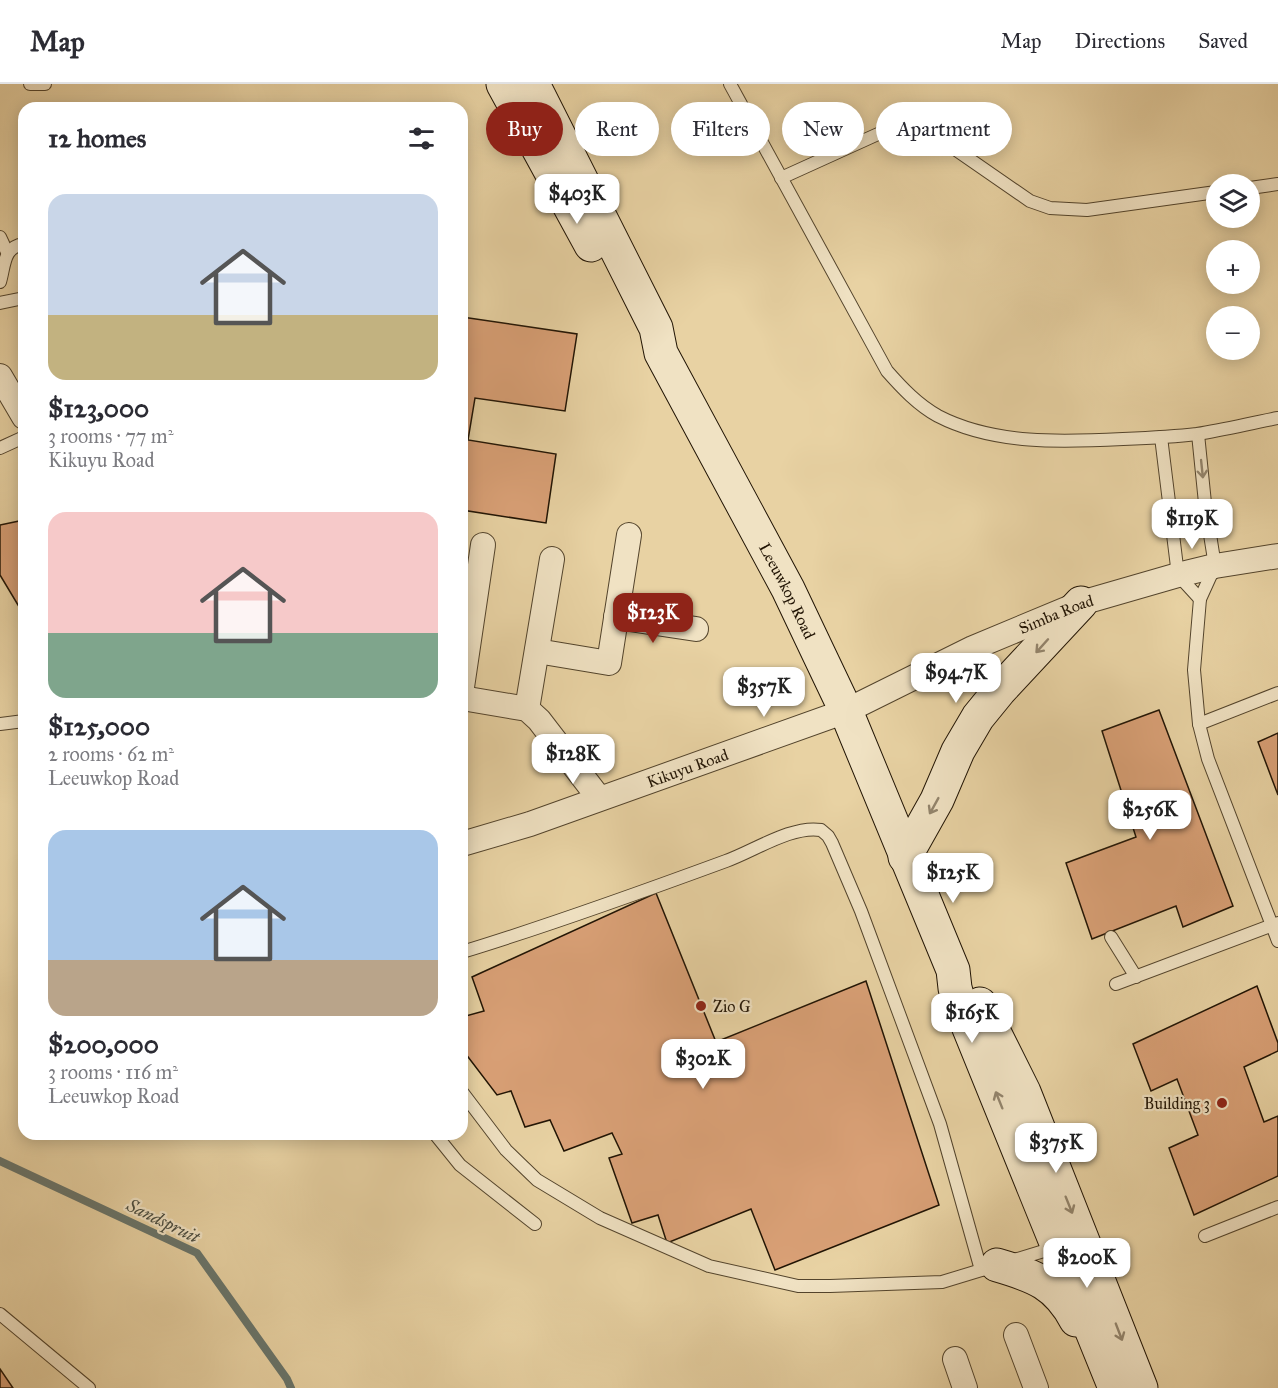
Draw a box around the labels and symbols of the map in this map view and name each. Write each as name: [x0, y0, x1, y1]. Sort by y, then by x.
pin: $403K: [535, 174, 619, 225]
one-way arrow: [1197, 458, 1208, 478]
pin: $119K: [1150, 499, 1234, 550]
street label: Leeuwkop Road: [755, 539, 820, 642]
street label: Simba Road: [1016, 590, 1095, 637]
pin: $123K: [611, 593, 695, 644]
one-way arrow: [1035, 638, 1049, 653]
pin: $94.7K: [907, 653, 1005, 704]
pin: $357K: [722, 667, 806, 718]
pin: $128K: [531, 734, 615, 785]
street label: Kikuyu Road: [644, 744, 731, 791]
pin: $256K: [1108, 790, 1192, 841]
one-way arrow: [927, 797, 939, 814]
pin: $125K: [911, 853, 995, 904]
pin: $165K: [930, 993, 1014, 1044]
place label: Zio G: [713, 997, 751, 1016]
marker: Zio G: [694, 999, 708, 1013]
pin: $302K: [661, 1039, 745, 1090]
one-way arrow: [993, 1091, 1004, 1110]
place label: Building 3: [1144, 1094, 1210, 1114]
marker: Building 3: [1215, 1096, 1229, 1110]
pin: $375K: [1014, 1123, 1098, 1174]
water label: Sandspruit: [122, 1194, 204, 1250]
one-way arrow: [1064, 1195, 1075, 1214]
pin: $200K: [1045, 1238, 1129, 1289]
one-way arrow: [1114, 1323, 1125, 1341]

